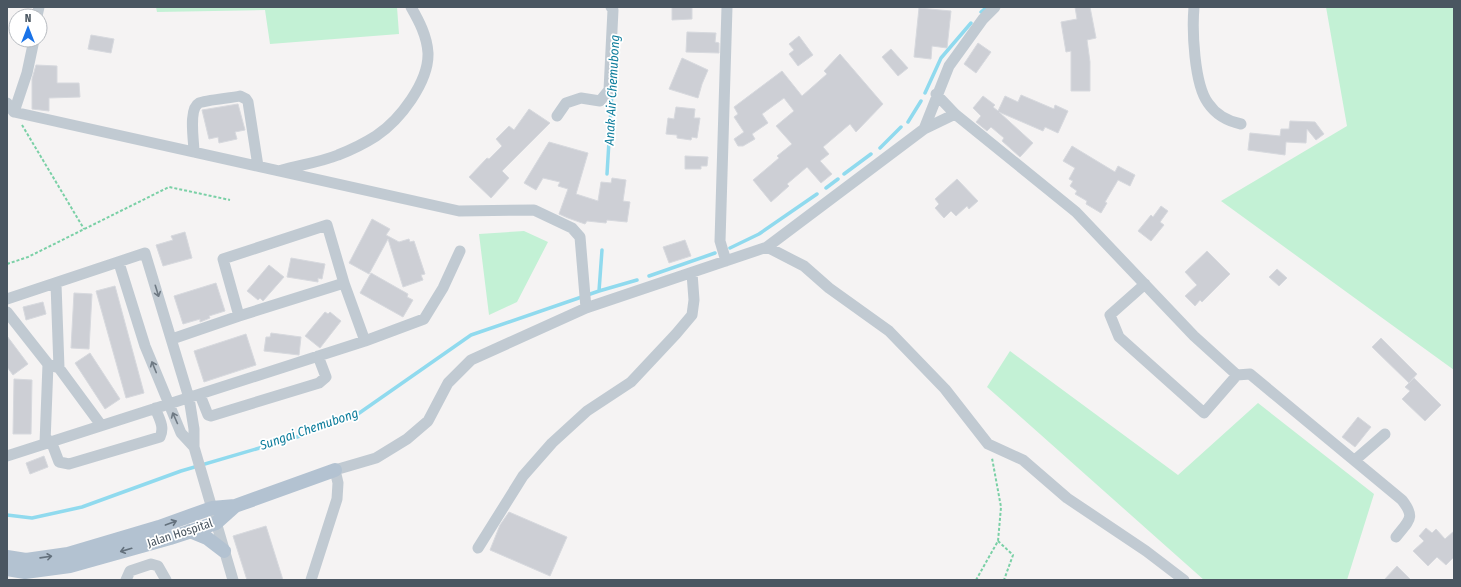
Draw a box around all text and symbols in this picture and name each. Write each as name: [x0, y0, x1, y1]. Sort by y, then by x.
north arrow: [8, 8, 48, 48]
text: N: [25, 12, 31, 25]
water label: Anak Air Chemubong: [602, 34, 622, 147]
one-way arrow: [154, 284, 161, 297]
one-way arrow: [150, 362, 157, 374]
water label: Sungai Chemubong: [257, 405, 360, 453]
one-way arrow: [171, 413, 178, 425]
street label: Jalan Hospital: [145, 516, 215, 550]
one-way arrow: [164, 519, 177, 526]
one-way arrow: [119, 547, 132, 554]
one-way arrow: [39, 553, 52, 561]

